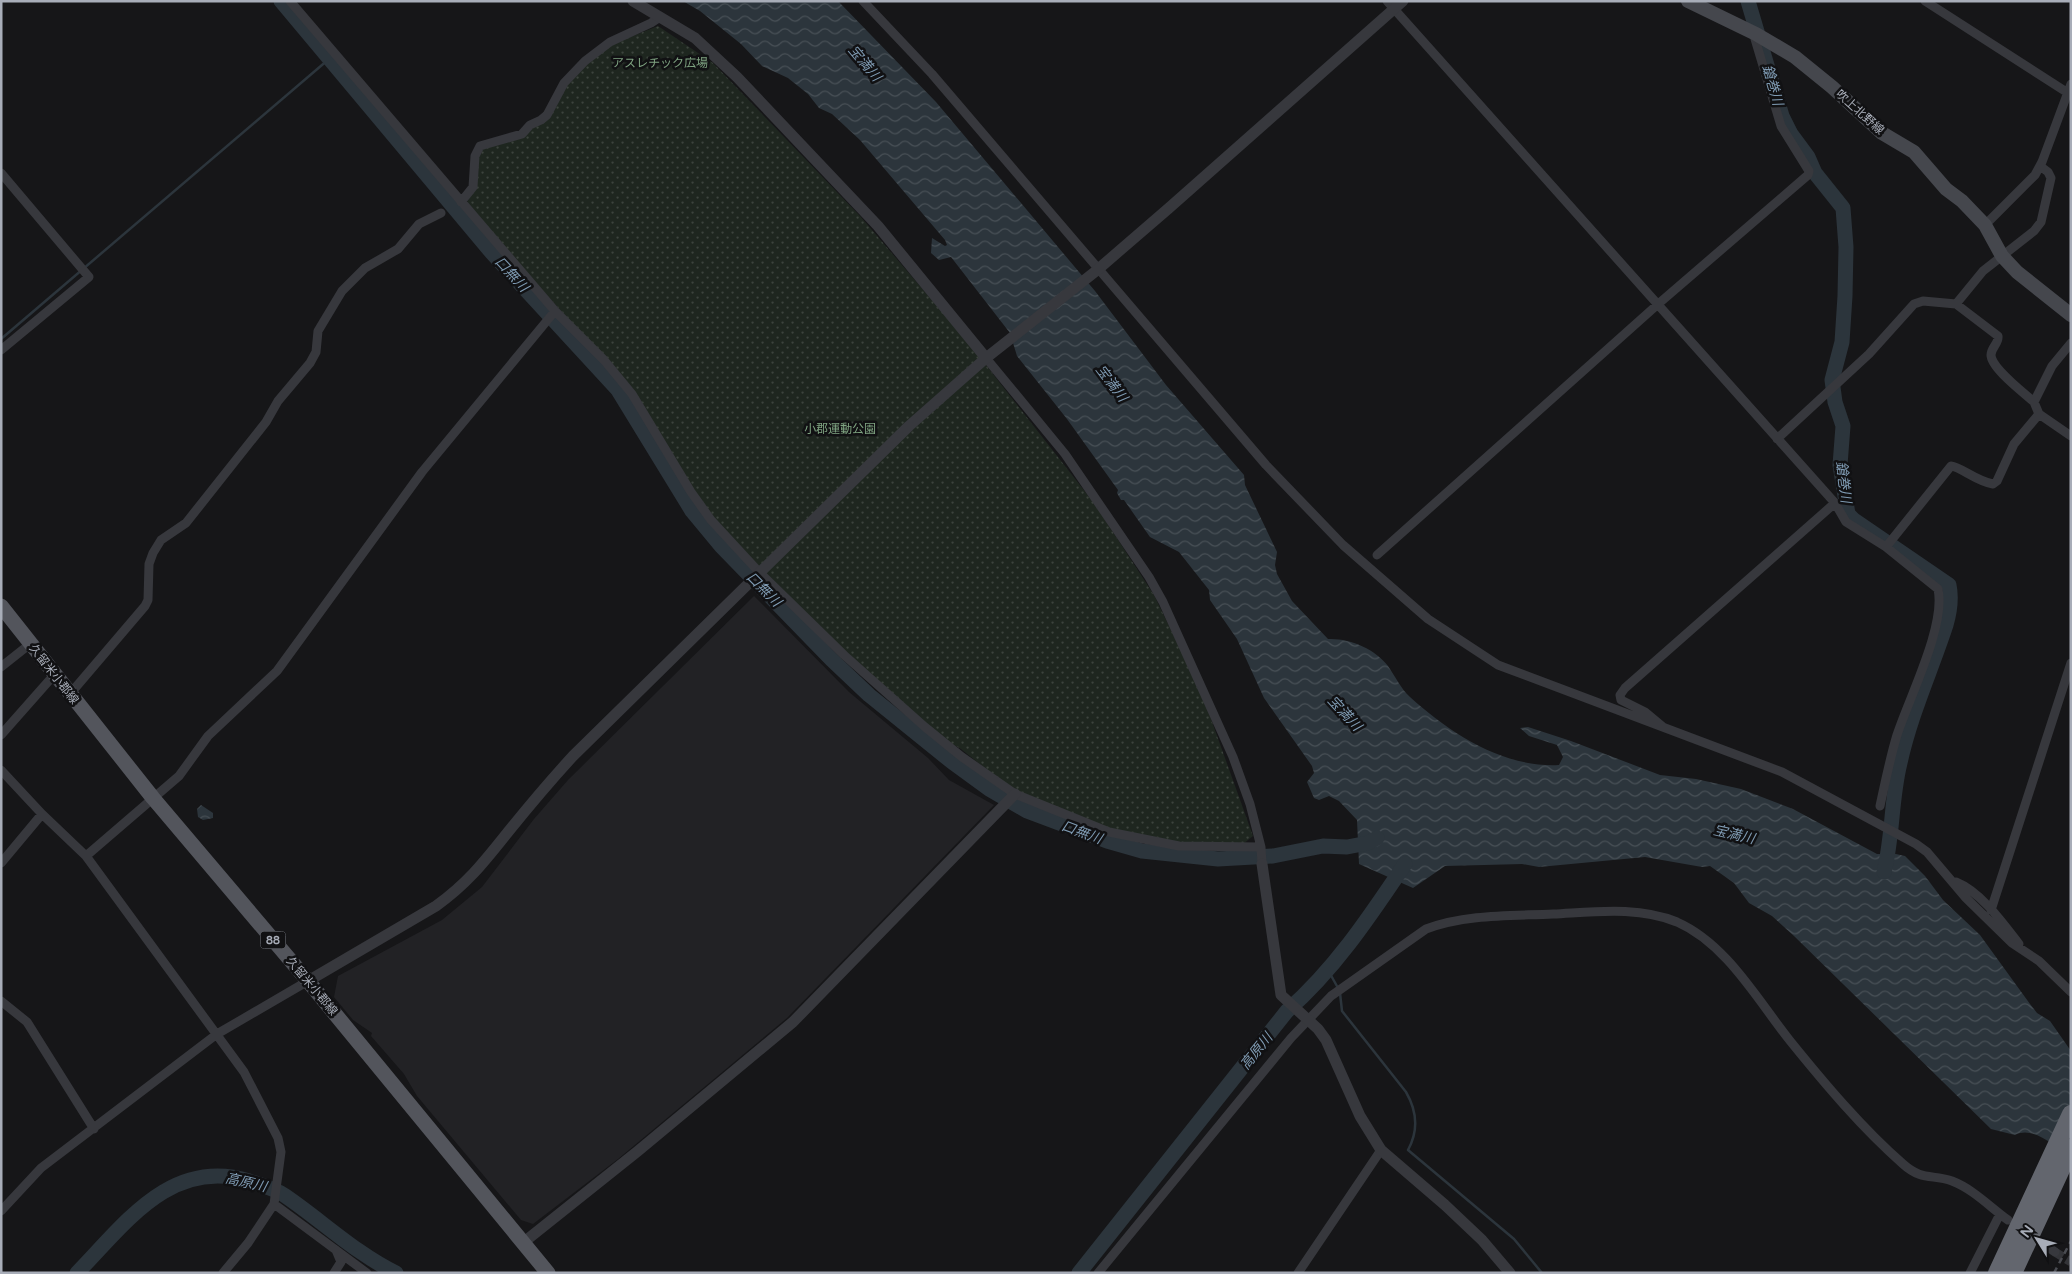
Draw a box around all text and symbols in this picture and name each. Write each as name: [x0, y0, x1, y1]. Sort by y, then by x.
water label: 宝満川: [845, 42, 886, 86]
park label: アスレチック広場: [612, 56, 708, 70]
water label: 鎗巻川: [1759, 63, 1787, 110]
street label: 吹上北野線: [1833, 87, 1887, 137]
water label: 口無川: [491, 253, 534, 297]
water label: 宝満川: [1092, 361, 1132, 407]
park label: 小郡運動公園: [804, 422, 876, 436]
water label: 鎗巻川: [1833, 460, 1855, 506]
water label: 口無川: [743, 568, 786, 612]
street label: 久留米小郡線: [26, 641, 82, 707]
water label: 宝満川: [1324, 692, 1367, 736]
water label: 口無川: [1059, 817, 1106, 848]
water label: 宝満川: [1712, 821, 1758, 848]
road number: 88: [260, 932, 286, 948]
street label: 久留米小郡線: [283, 954, 341, 1018]
water label: 高原川: [1237, 1028, 1277, 1073]
water label: 高原川: [224, 1169, 270, 1196]
north arrow: [2012, 1214, 2062, 1264]
text: N: [2017, 1222, 2037, 1241]

